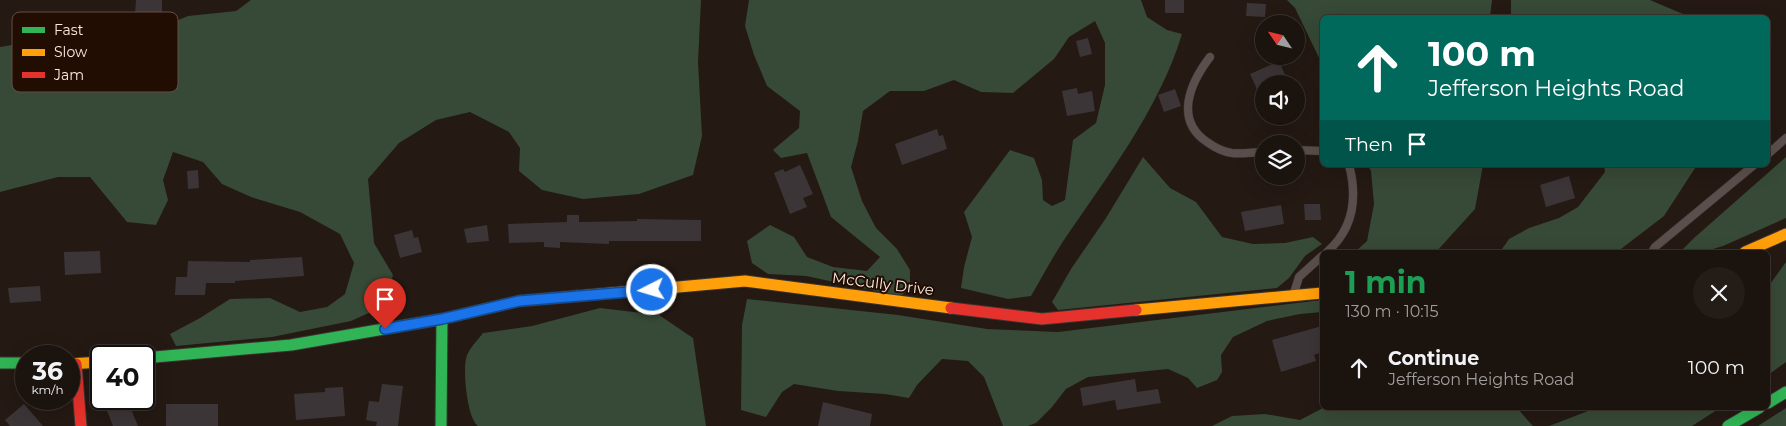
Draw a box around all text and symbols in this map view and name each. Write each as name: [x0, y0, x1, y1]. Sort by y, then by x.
legend: [12, 12, 178, 92]
north arrow: [1255, 15, 1305, 65]
map controls: [1255, 15, 1305, 185]
text: Fast: [54, 21, 84, 39]
text: 100 m: [1428, 32, 1536, 75]
icon: ahead: [1345, 35, 1410, 100]
text: Slow: [54, 43, 88, 61]
text: Jam: [53, 66, 84, 84]
button: sound: [1255, 75, 1305, 125]
text: Jefferson Heights Road: [1428, 75, 1684, 102]
icon: arrive: [1403, 130, 1431, 158]
text: Then: [1345, 133, 1393, 156]
button: layers: [1255, 135, 1305, 185]
position arrow: [625, 263, 677, 315]
text: 1 min: [1345, 264, 1426, 301]
button: close: [1693, 267, 1745, 319]
street label: McCully Drive: [831, 268, 935, 299]
pin: [364, 278, 406, 329]
icon: arrive: [371, 285, 399, 313]
text: 130 m · 10:15: [1345, 302, 1439, 321]
speed limit sign: 40: [90, 345, 155, 410]
text: Continue: [1388, 347, 1479, 370]
icon: ahead: [1345, 354, 1373, 382]
text: 36: [32, 356, 63, 386]
text: 100 m: [1688, 356, 1745, 379]
text: Jefferson Heights Road: [1388, 370, 1574, 389]
text: km/h: [31, 382, 64, 397]

